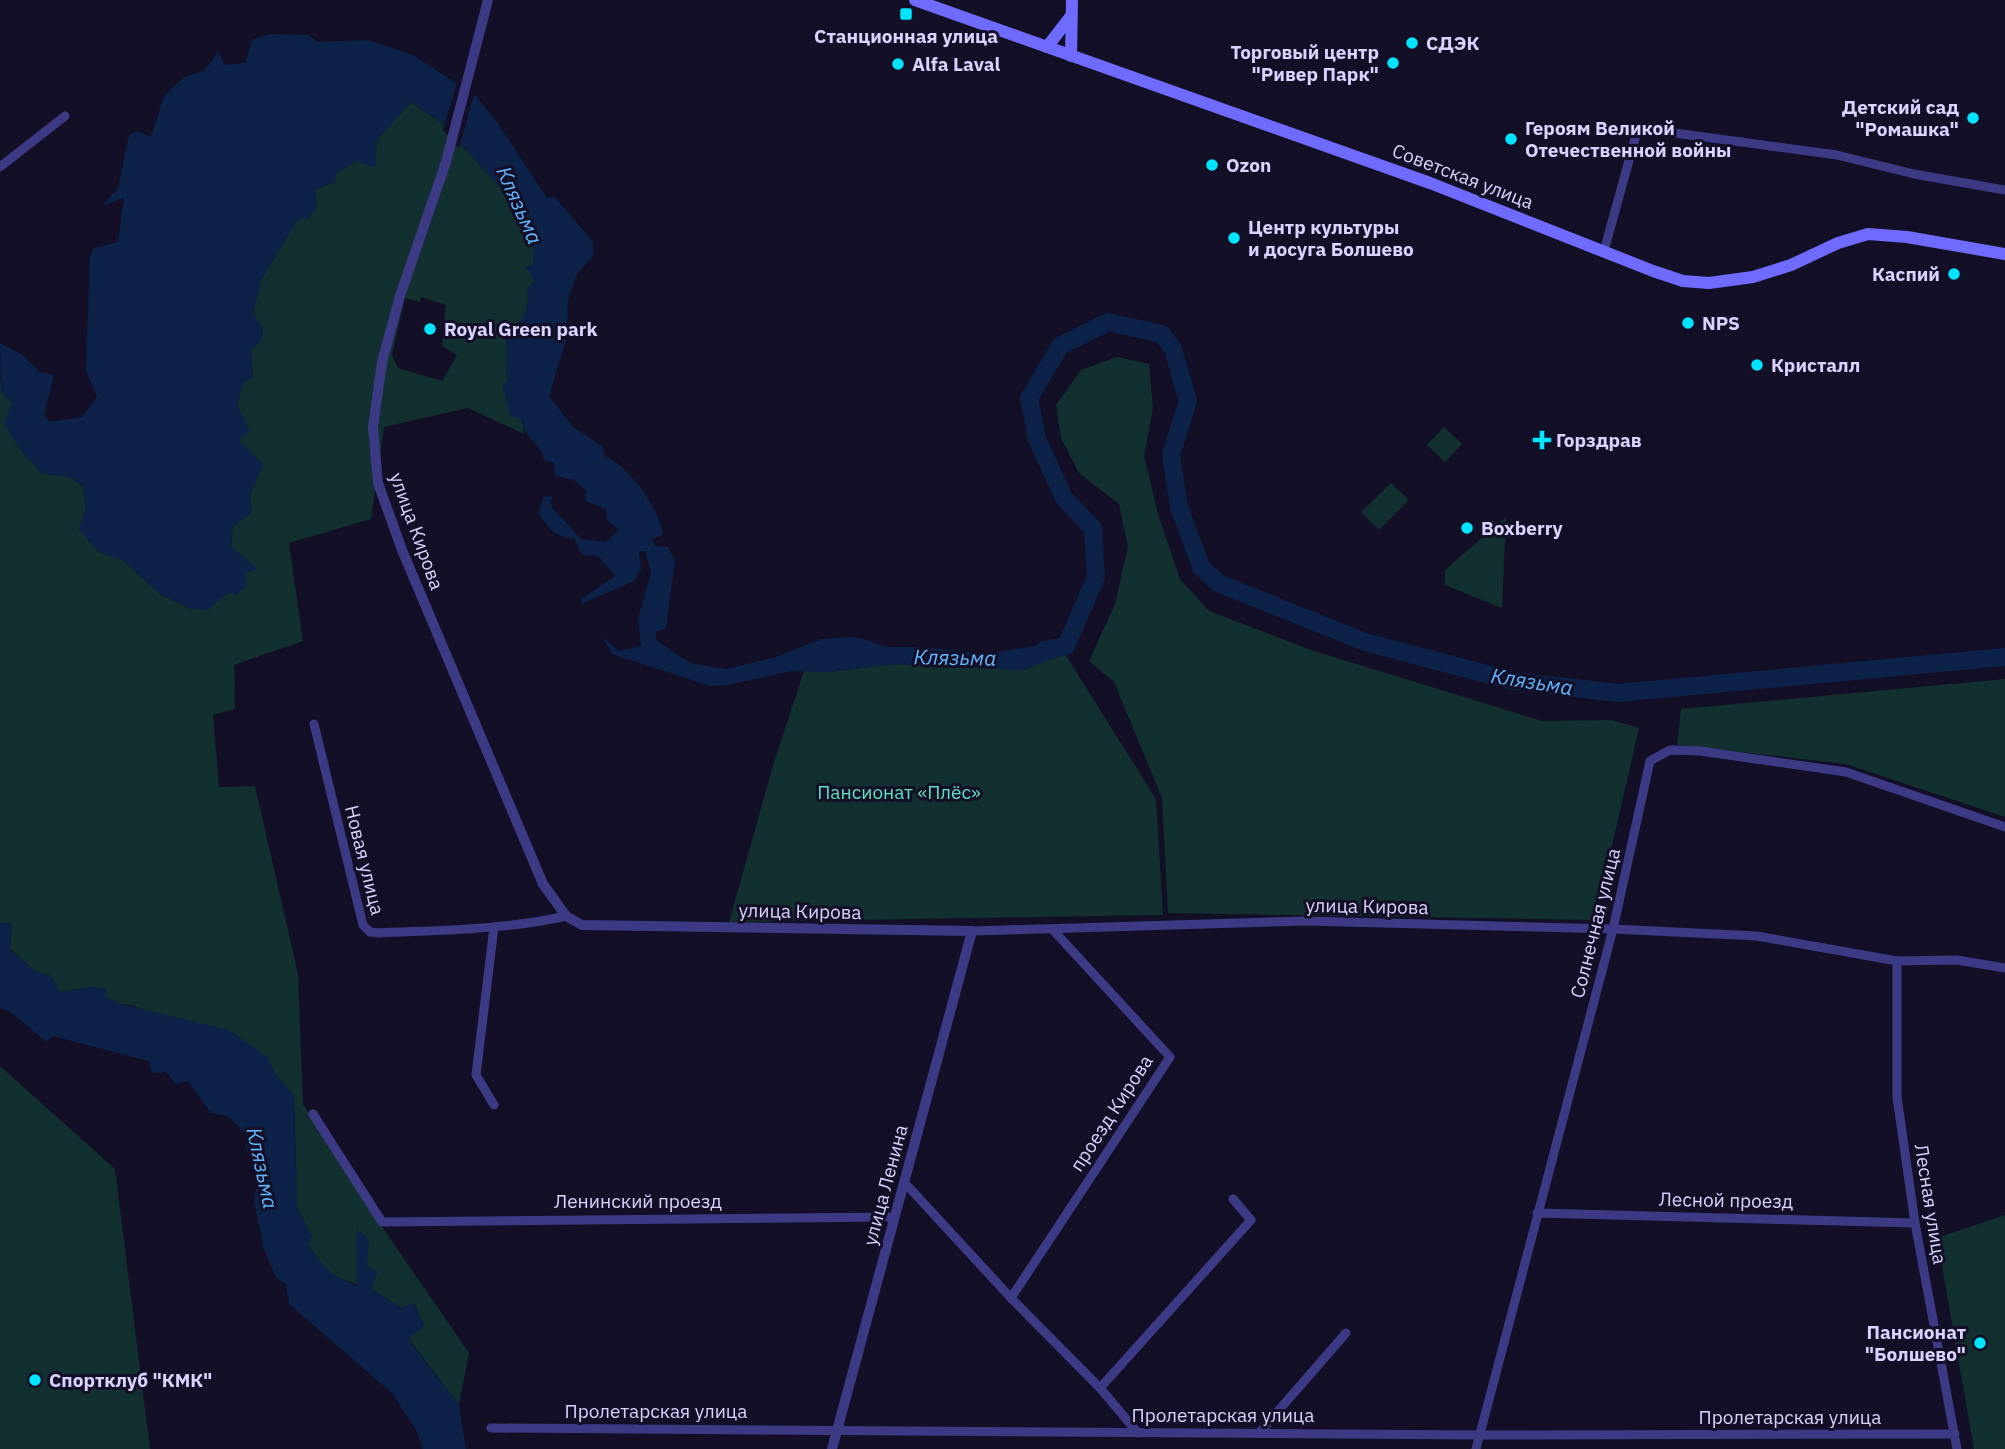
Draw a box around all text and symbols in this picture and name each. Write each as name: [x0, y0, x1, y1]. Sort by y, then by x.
marker: Станционная улица: [898, 6, 914, 22]
place label: Станционная улица: [814, 24, 998, 48]
place label: СДЭК: [1426, 31, 1480, 55]
marker: СДЭК: [1404, 35, 1420, 51]
place label: Торговый центр "Ривер Парк": [1230, 40, 1379, 86]
place label: Alfa Laval: [912, 52, 1001, 76]
marker: Торговый центр "Ривер Парк": [1385, 55, 1401, 71]
marker: Alfa Laval: [890, 56, 906, 72]
place label: Детский сад "Ромашка": [1842, 95, 1959, 141]
marker: Детский сад "Ромашка": [1965, 110, 1981, 126]
place label: Героям Великой Отечественной войны: [1525, 116, 1731, 162]
marker: Героям Великой Отечественной войны: [1503, 131, 1519, 147]
street label: Советская улица: [1389, 138, 1537, 214]
place label: Ozon: [1226, 153, 1271, 177]
marker: Ozon: [1204, 157, 1220, 173]
water label: Клязьма: [490, 162, 550, 248]
place label: Центр культуры и досуга Болшево: [1248, 215, 1414, 261]
marker: Центр культуры и досуга Болшево: [1226, 230, 1242, 246]
place label: Каспий: [1872, 262, 1940, 286]
marker: Каспий: [1946, 266, 1962, 282]
place label: NPS: [1702, 311, 1740, 335]
marker: NPS: [1680, 315, 1696, 331]
place label: Royal Green park: [444, 317, 597, 341]
marker: Royal Green park: [422, 321, 438, 337]
place label: Кристалл: [1771, 353, 1860, 377]
marker: Кристалл: [1749, 357, 1765, 373]
place label: Горздрав: [1556, 428, 1642, 452]
marker: Горздрав: [1534, 432, 1550, 448]
street label: улица Кирова: [385, 469, 449, 593]
place label: Boxberry: [1481, 516, 1563, 540]
marker: Boxberry: [1459, 520, 1475, 536]
water label: Клязьма: [913, 642, 997, 672]
water label: Клязьма: [1489, 661, 1575, 701]
park label: Пансионат «Плёс»: [817, 780, 981, 804]
street label: Новая улица: [340, 803, 390, 917]
street label: Солнечная улица: [1565, 846, 1625, 1000]
street label: улица Кирова: [1305, 893, 1429, 919]
street label: улица Кирова: [738, 898, 862, 924]
street label: проезд Кирова: [1064, 1050, 1158, 1176]
street label: улица Ленина: [857, 1122, 913, 1248]
water label: Клязьма: [241, 1125, 285, 1211]
street label: Лесная улица: [1910, 1142, 1952, 1266]
street label: Лесной проезд: [1659, 1187, 1793, 1213]
street label: Ленинский проезд: [554, 1189, 722, 1213]
place label: Пансионат "Болшево": [1865, 1320, 1966, 1366]
marker: Пансионат "Болшево": [1972, 1335, 1988, 1351]
place label: Спортклуб "КМК": [49, 1368, 212, 1392]
marker: Спортклуб "КМК": [27, 1372, 43, 1388]
street label: Пролетарская улица: [565, 1399, 747, 1423]
street label: Пролетарская улица: [1132, 1403, 1314, 1427]
street label: Пролетарская улица: [1699, 1405, 1881, 1429]

